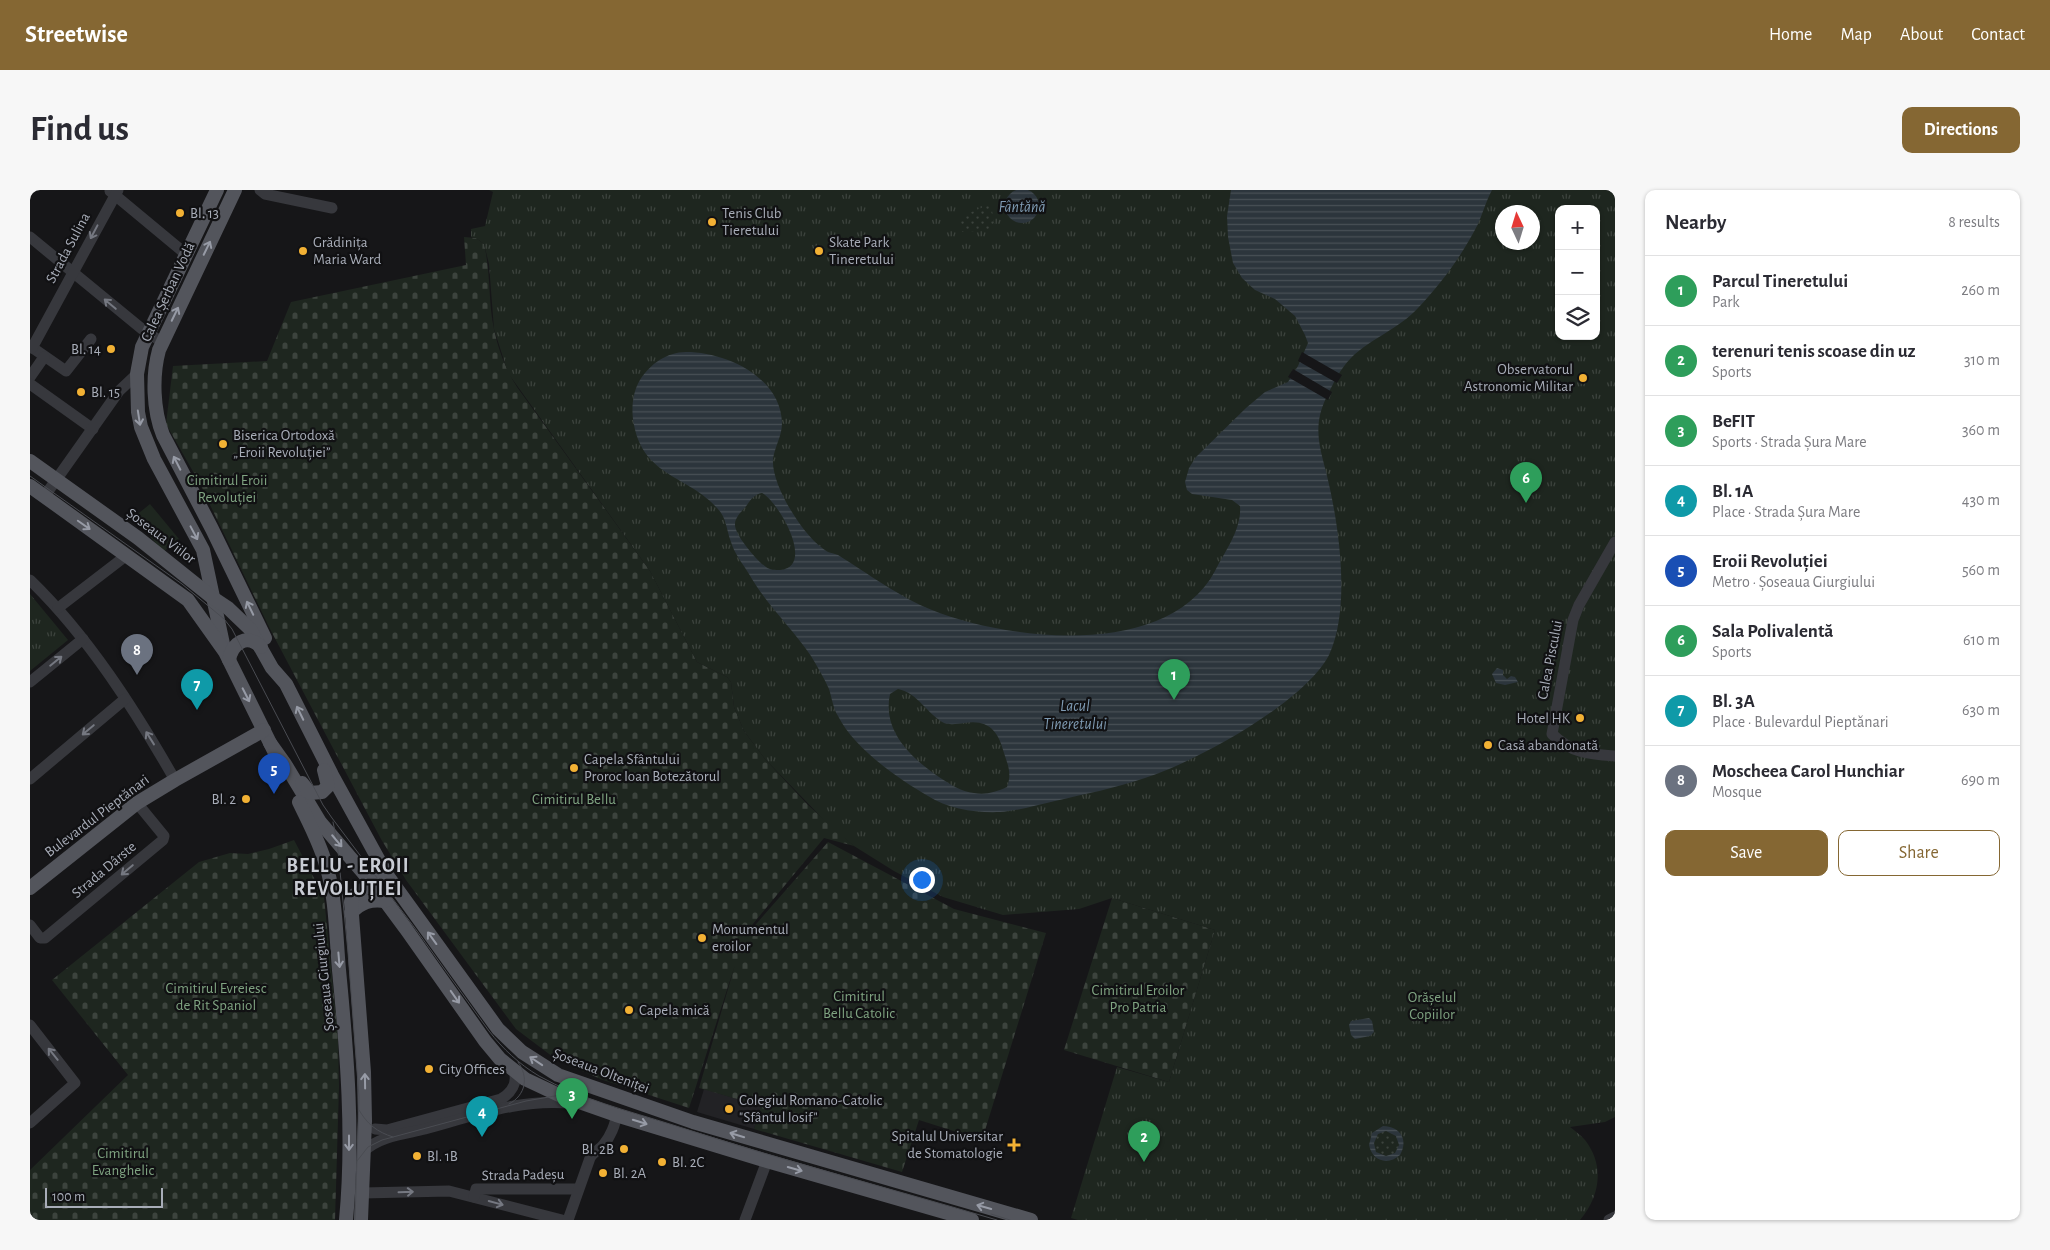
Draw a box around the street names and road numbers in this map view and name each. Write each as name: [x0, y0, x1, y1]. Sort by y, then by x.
street label: Strada Sulina: [43, 210, 93, 286]
street label: Calea Șerban Vodă: [138, 240, 199, 344]
street label: Șoseaua Viilor: [123, 505, 198, 568]
street label: Calea Piscului: [1535, 619, 1565, 701]
street label: Bulevardul Pieptănari: [42, 772, 152, 860]
street label: Strada Dârste: [69, 839, 139, 901]
street label: Șoseaua Giurgiului: [311, 922, 338, 1032]
street label: Șoseaua Olteniței: [550, 1046, 651, 1097]
street label: Strada Padeșu: [481, 1167, 565, 1184]

